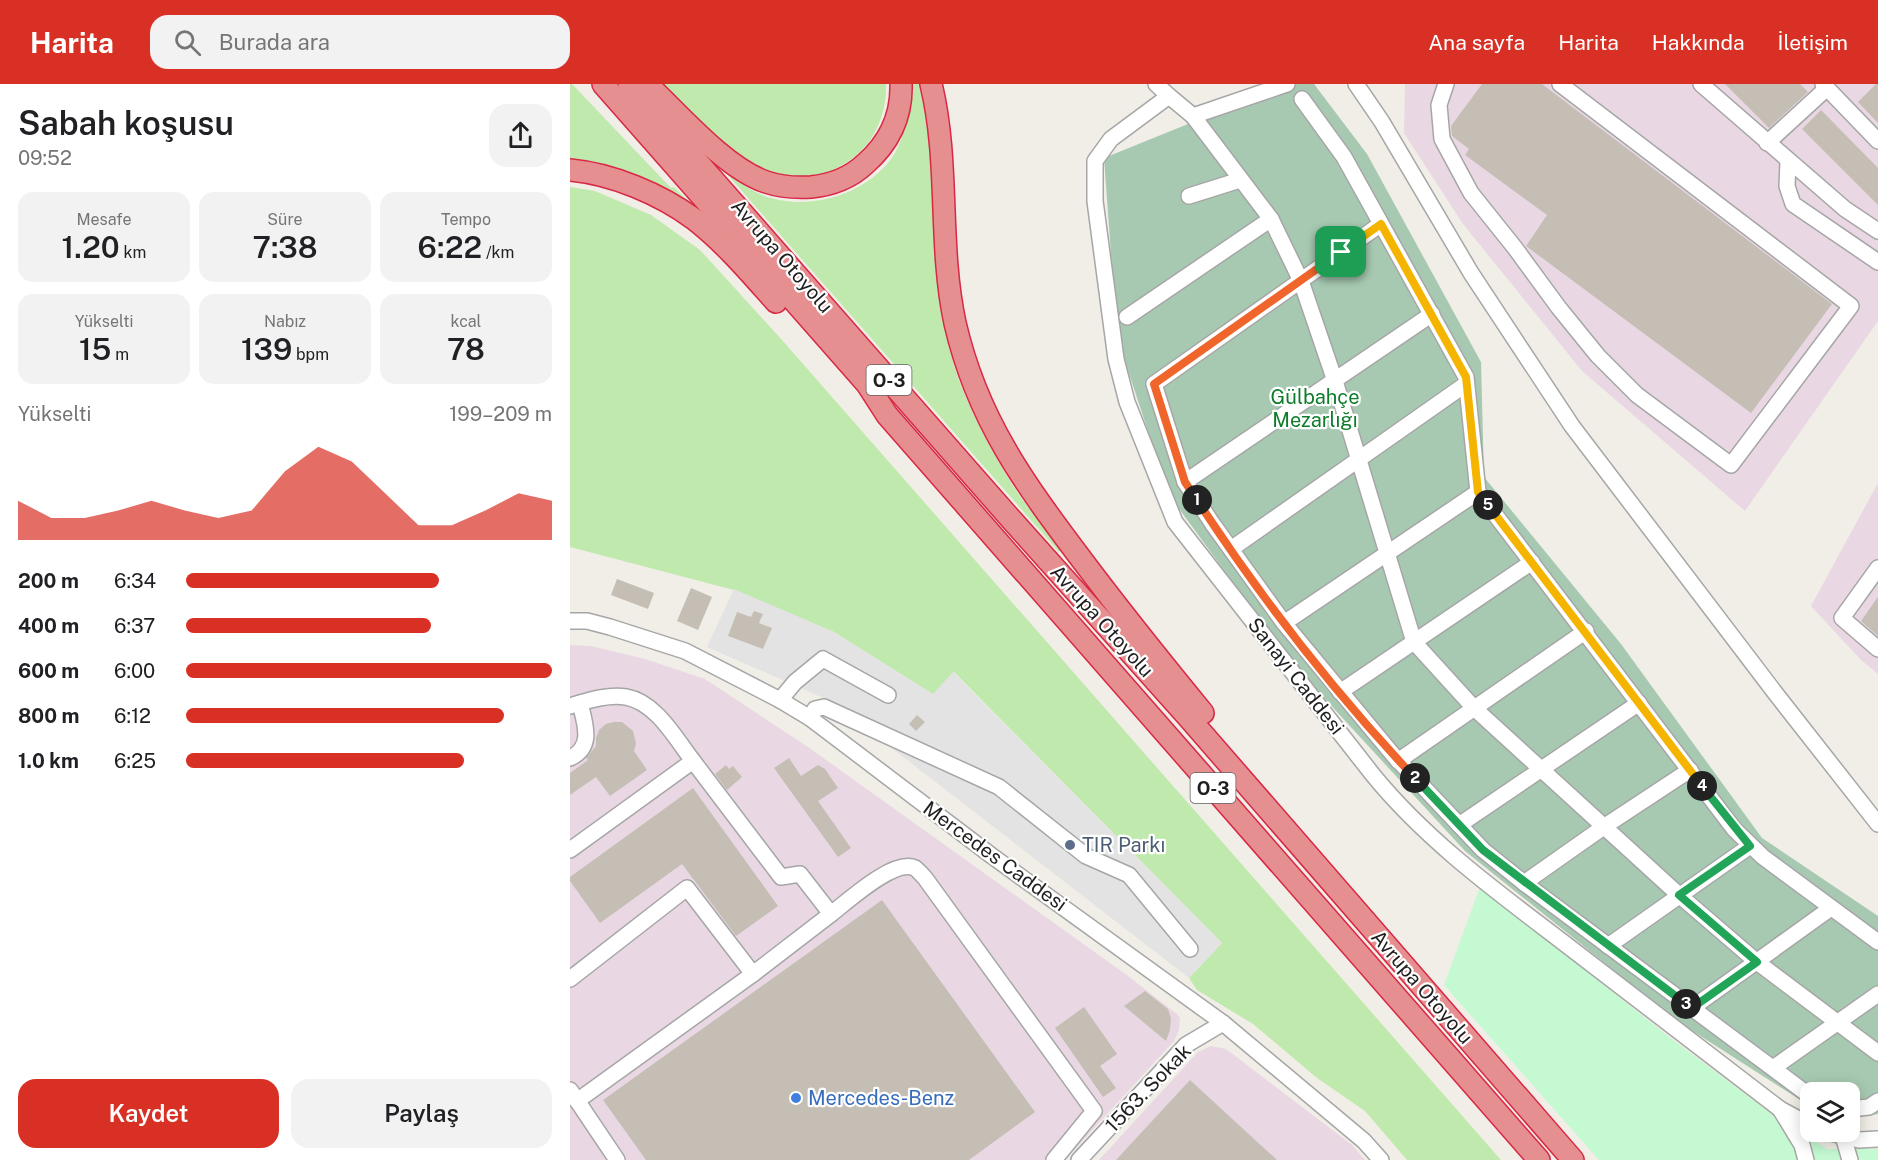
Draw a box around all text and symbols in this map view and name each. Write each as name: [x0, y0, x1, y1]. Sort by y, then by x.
search box: [150, 15, 570, 69]
text: Harita: [30, 26, 114, 59]
icon: search: [171, 26, 204, 59]
text: Burada ara: [219, 29, 330, 55]
text: Ana sayfa: [1428, 30, 1525, 55]
text: Harita: [1558, 30, 1619, 55]
text: Hakkında: [1652, 30, 1745, 55]
text: İletişim: [1778, 30, 1848, 55]
text: Sabah koşusu: [18, 104, 234, 142]
button: share: [489, 104, 552, 167]
text: 09:52: [18, 146, 72, 170]
street label: Avrupa Otoyolu: [726, 194, 838, 318]
text: Mesafe: [76, 210, 132, 229]
text: Süre: [267, 210, 303, 229]
text: Tempo: [441, 210, 491, 229]
pin: [1315, 226, 1366, 277]
text: 1.20: [62, 229, 120, 265]
text: 7:38: [252, 229, 318, 265]
text: 6:22: [418, 229, 482, 265]
icon: arrive: [1324, 235, 1357, 268]
text: km: [120, 243, 146, 262]
text: /km: [482, 243, 514, 262]
text: Yükselti: [75, 312, 133, 331]
text: Nabız: [264, 312, 306, 331]
text: kcal: [451, 312, 481, 331]
text: 15: [79, 331, 111, 367]
text: 139: [241, 331, 292, 367]
text: 78: [447, 331, 485, 367]
text: m: [111, 345, 129, 364]
text: bpm: [292, 345, 329, 364]
road number: O-3: [866, 365, 912, 395]
park label: Gülbahçe Mezarlığı: [1271, 385, 1359, 432]
text: Yükselti: [18, 402, 91, 426]
text: 199–209 m: [449, 402, 552, 426]
pin: 1: [1182, 485, 1212, 515]
text: 1: [1194, 490, 1200, 509]
pin: 5: [1473, 490, 1503, 520]
text: 5: [1483, 495, 1493, 514]
street label: Avrupa Otoyolu: [1045, 560, 1159, 682]
text: 200 m: [18, 569, 79, 593]
text: 6:34: [114, 569, 156, 593]
street label: Sanayi Caddesi: [1243, 613, 1349, 739]
text: 400 m: [18, 614, 79, 638]
text: 6:37: [114, 614, 155, 638]
text: 600 m: [18, 659, 79, 683]
text: 6:00: [114, 659, 155, 683]
text: 800 m: [18, 704, 80, 728]
text: 6:12: [114, 704, 151, 728]
text: 1.0 km: [18, 749, 79, 773]
text: 6:25: [114, 749, 156, 773]
pin: 2: [1400, 763, 1430, 793]
text: 2: [1410, 768, 1420, 787]
pin: 4: [1687, 771, 1717, 801]
road number: O-3: [1190, 773, 1236, 803]
text: 4: [1697, 776, 1707, 795]
street label: Mercedes Caddesi: [919, 796, 1071, 916]
place label: TIR Parkı: [1082, 833, 1165, 857]
marker: TIR Parkı: [1063, 838, 1077, 852]
street label: Avrupa Otoyolu: [1366, 925, 1478, 1049]
pin: 3: [1671, 989, 1701, 1019]
text: 3: [1681, 994, 1691, 1013]
street label: 1563. Sokak: [1100, 1039, 1196, 1137]
button: Kaydet: [18, 1079, 279, 1148]
button: Paylaş: [291, 1079, 552, 1148]
map controls: [1800, 1082, 1860, 1142]
button: layers: [1800, 1082, 1860, 1142]
place label: Mercedes-Benz: [808, 1086, 954, 1110]
marker: Mercedes-Benz: [789, 1091, 803, 1105]

